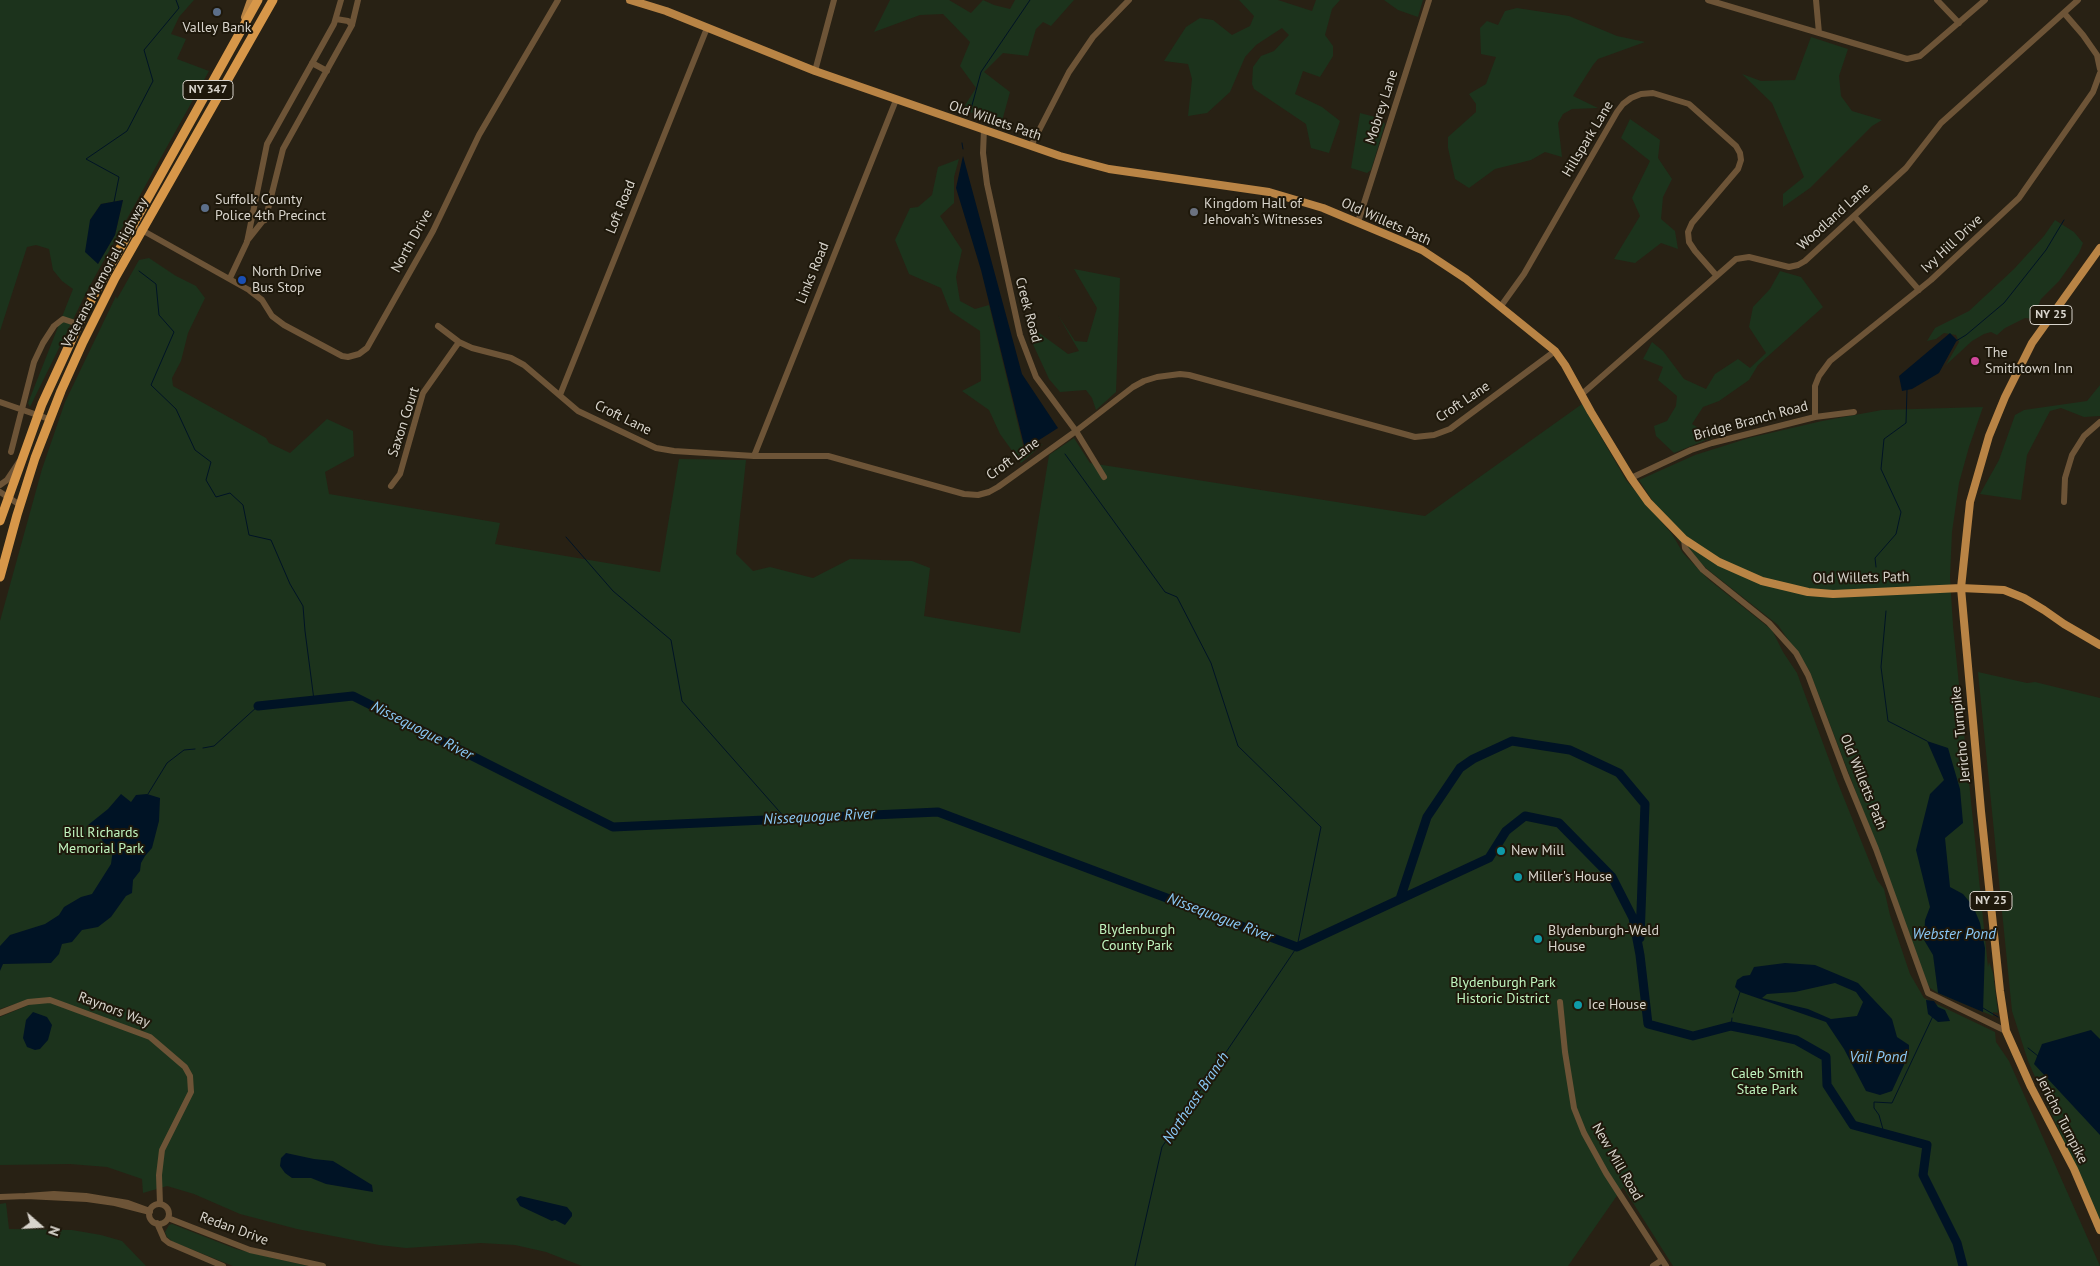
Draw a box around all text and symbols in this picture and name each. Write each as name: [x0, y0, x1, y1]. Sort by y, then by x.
marker: Valley Bank: [211, 6, 223, 18]
place label: Valley Bank: [183, 20, 251, 36]
street label: Mobrey Lane: [1362, 68, 1402, 146]
road number: NY 347: [183, 80, 233, 100]
street label: Old Willets Path: [947, 97, 1043, 145]
street label: Hillspark Lane: [1559, 98, 1617, 180]
street label: Loft Road: [603, 178, 639, 236]
street label: Woodland Lane: [1794, 180, 1874, 254]
place label: Suffolk County Police 4th Precinct: [215, 192, 326, 224]
street label: Veterans Memorial Highway: [58, 195, 152, 351]
street label: Old Willets Path: [1338, 195, 1434, 249]
place label: Kingdom Hall of Jehovah’s Witnesses: [1204, 196, 1323, 228]
marker: Suffolk County Police 4th Precinct: [199, 202, 211, 214]
street label: North Drive: [388, 206, 436, 276]
marker: Kingdom Hall of Jehovah’s Witnesses: [1188, 206, 1200, 218]
street label: Ivy Hill Drive: [1918, 211, 1986, 277]
street label: Links Road: [793, 240, 833, 306]
place label: North Drive Bus Stop: [252, 264, 322, 296]
marker: North Drive Bus Stop: [236, 274, 248, 286]
street label: Creek Road: [1011, 276, 1045, 344]
road number: NY 25: [2030, 306, 2072, 324]
place label: The Smithtown Inn: [1985, 345, 2073, 378]
marker: The Smithtown Inn: [1969, 355, 1981, 367]
street label: Croft Lane: [1433, 378, 1493, 426]
street label: Saxon Court: [385, 385, 423, 459]
street label: Croft Lane: [592, 397, 654, 439]
street label: Bridge Branch Road: [1692, 398, 1810, 444]
street label: Croft Lane: [983, 434, 1043, 484]
street label: Old Willets Path: [1813, 569, 1909, 587]
street label: Jericho Turnpike: [1948, 685, 1974, 783]
water label: Nissequogue River: [368, 698, 476, 764]
street label: Old Willetts Path: [1836, 732, 1890, 832]
water label: Nissequogue River: [763, 805, 875, 829]
park label: Bill Richards Memorial Park: [58, 825, 144, 858]
place label: New Mill: [1511, 843, 1564, 859]
marker: New Mill: [1495, 845, 1507, 857]
place label: Miller's House: [1528, 869, 1612, 885]
marker: Miller's House: [1512, 871, 1524, 883]
water label: Nissequogue River: [1165, 890, 1275, 946]
road number: NY 25: [1970, 891, 2012, 910]
park label: Blydenburgh County Park: [1099, 922, 1175, 954]
place label: Blydenburgh-Weld House: [1548, 923, 1659, 956]
water label: Webster Pond: [1912, 926, 1996, 944]
marker: Blydenburgh-Weld House: [1532, 933, 1544, 945]
park label: Blydenburgh Park Historic District: [1450, 975, 1556, 1008]
street label: Raynors Way: [76, 989, 152, 1031]
place label: Ice House: [1588, 997, 1646, 1013]
marker: Ice House: [1572, 999, 1584, 1011]
water label: Northeast Branch: [1159, 1049, 1233, 1147]
water label: Vail Pond: [1849, 1049, 1907, 1067]
park label: Caleb Smith State Park: [1731, 1066, 1803, 1098]
street label: Jericho Turnpike: [2033, 1073, 2091, 1167]
street label: New Mill Road: [1588, 1120, 1646, 1204]
north arrow: [15, 1201, 65, 1251]
street label: Redan Drive: [197, 1209, 271, 1249]
text: N: [44, 1224, 64, 1238]

